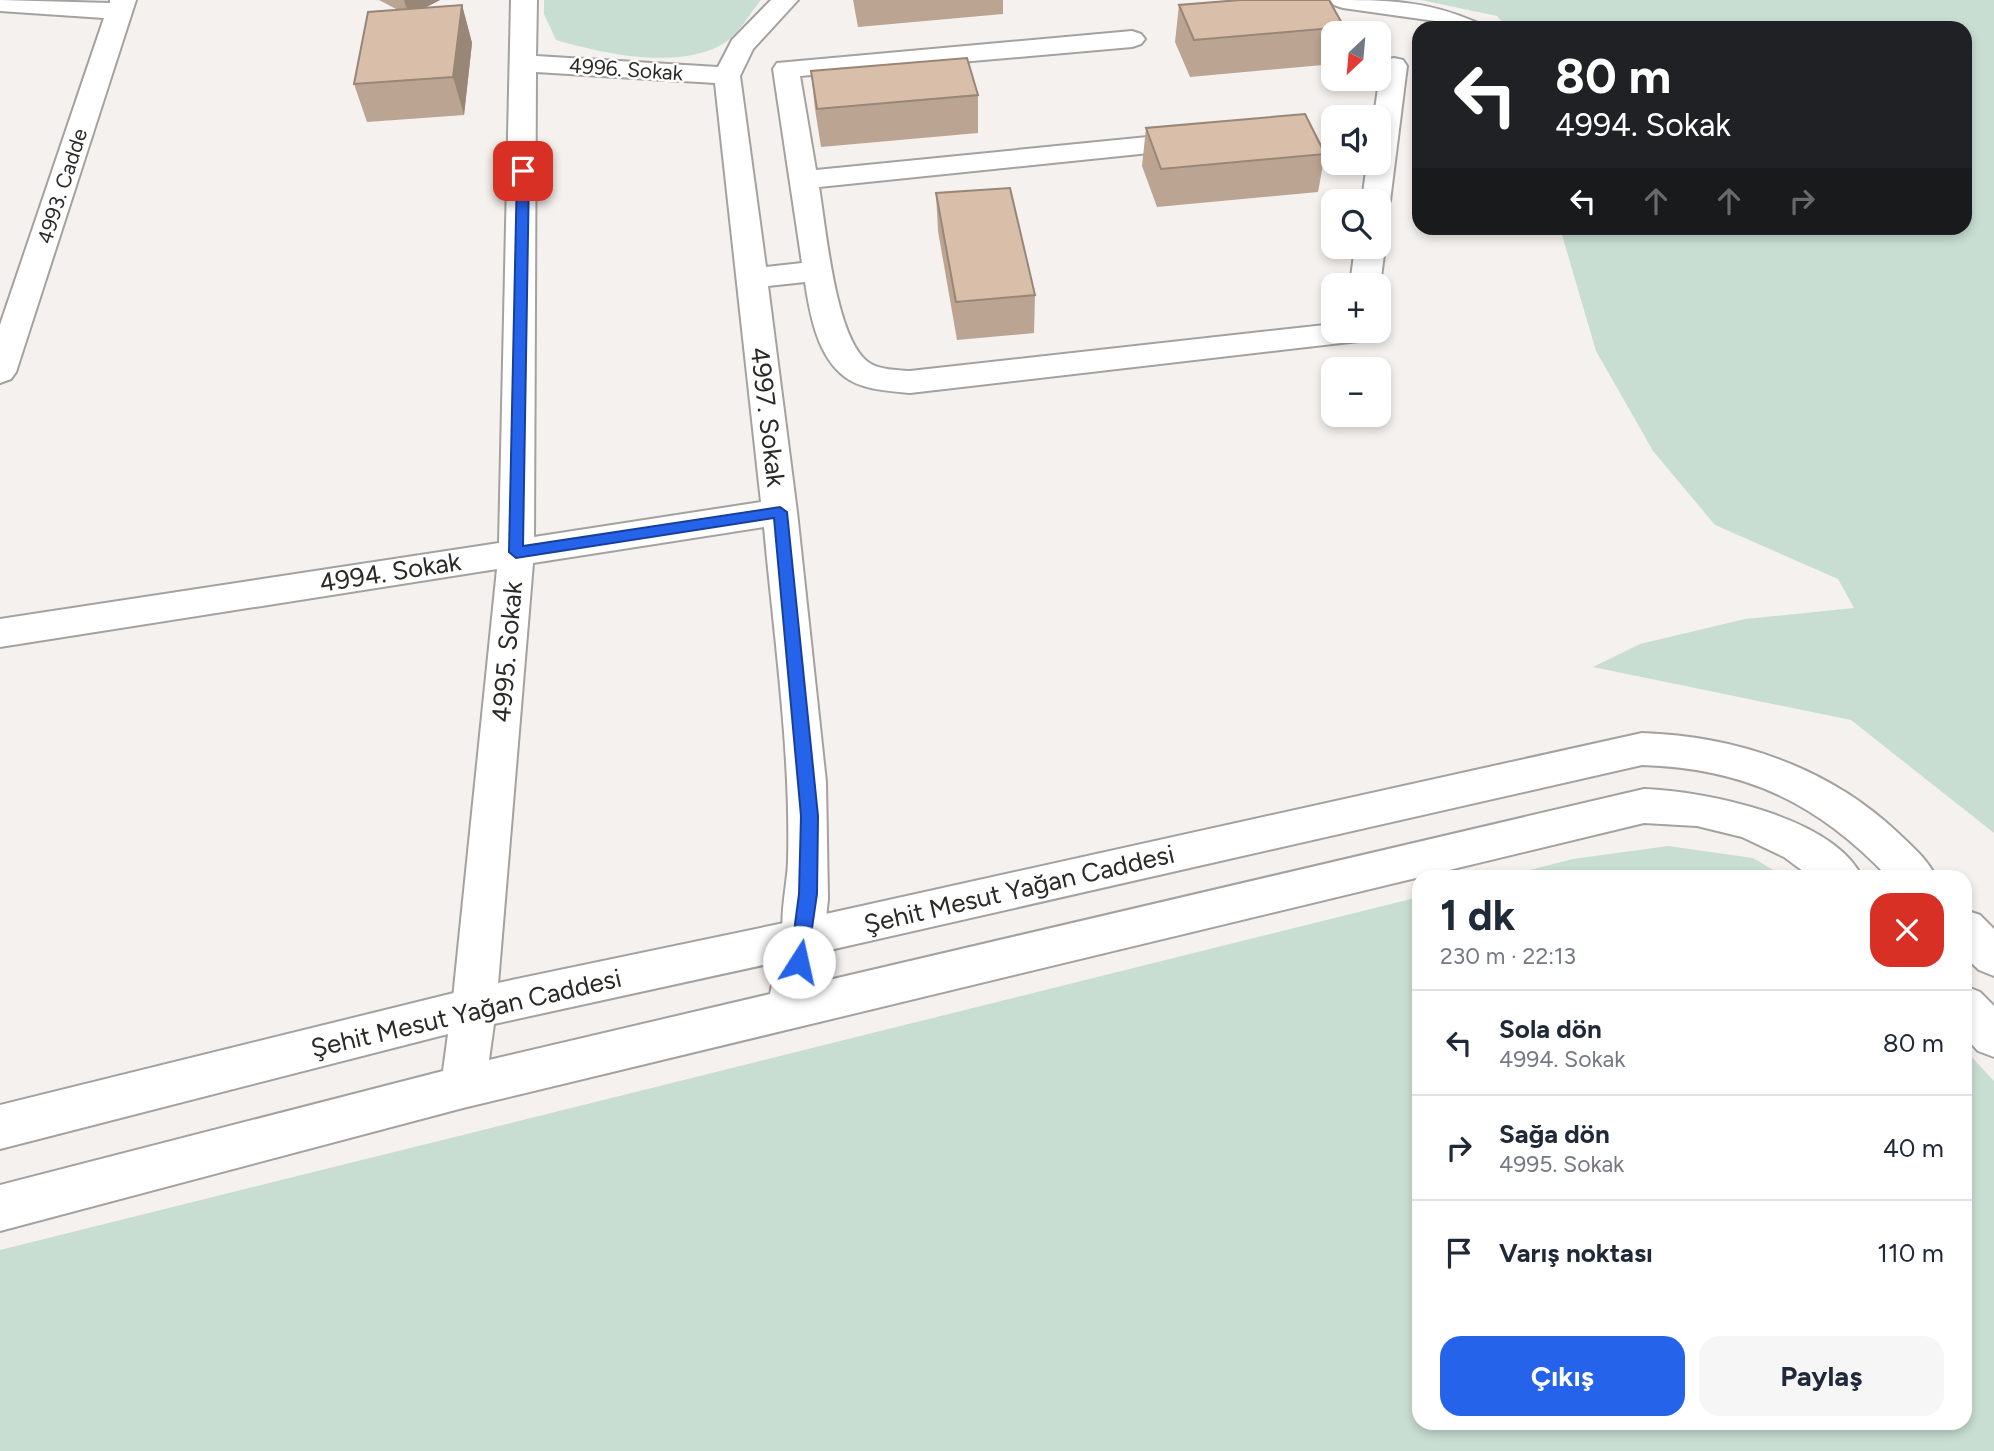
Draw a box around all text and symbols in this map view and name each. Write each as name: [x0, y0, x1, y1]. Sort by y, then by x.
north arrow: [1321, 21, 1391, 91]
map controls: [1321, 21, 1391, 427]
text: 80 m: [1555, 46, 1671, 105]
icon: left: [1440, 49, 1531, 140]
street label: 4996. Sokak: [568, 53, 685, 86]
button: sound: [1321, 105, 1391, 175]
text: 4994. Sokak: [1555, 106, 1731, 144]
street label: 4993. Cadde: [32, 125, 92, 247]
pin: [493, 141, 553, 201]
icon: arrive: [504, 152, 542, 190]
icon: left: [1564, 182, 1602, 220]
icon: ahead: [1637, 182, 1675, 220]
icon: ahead: [1710, 182, 1748, 220]
icon: right: [1783, 182, 1821, 220]
button: search: [1321, 189, 1391, 259]
button: +: [1321, 273, 1391, 343]
street label: 4997. Sokak: [744, 345, 792, 489]
button: −: [1321, 357, 1391, 427]
street label: 4994. Sokak: [317, 545, 463, 599]
street label: 4995. Sokak: [485, 580, 529, 724]
street label: Şehit Mesut Yağan Caddesi: [861, 838, 1177, 940]
text: 1 dk: [1440, 890, 1515, 941]
button: close: [1870, 893, 1944, 967]
position arrow: [762, 925, 836, 999]
text: 230 m · 22:13: [1440, 942, 1576, 970]
street label: Şehit Mesut Yağan Caddesi: [308, 962, 624, 1064]
text: Sola dön: [1499, 1013, 1602, 1045]
icon: left: [1440, 1024, 1478, 1062]
text: 80 m: [1883, 1027, 1944, 1059]
text: 4994. Sokak: [1499, 1045, 1625, 1073]
text: Sağa dön: [1499, 1118, 1610, 1150]
icon: right: [1440, 1129, 1478, 1167]
text: 40 m: [1883, 1132, 1944, 1164]
text: 4995. Sokak: [1499, 1150, 1624, 1178]
icon: arrive: [1440, 1234, 1478, 1272]
text: Varış noktası: [1499, 1237, 1653, 1269]
text: 110 m: [1877, 1237, 1944, 1269]
button: Çıkış: [1440, 1336, 1685, 1416]
button: Paylaş: [1699, 1336, 1944, 1416]

